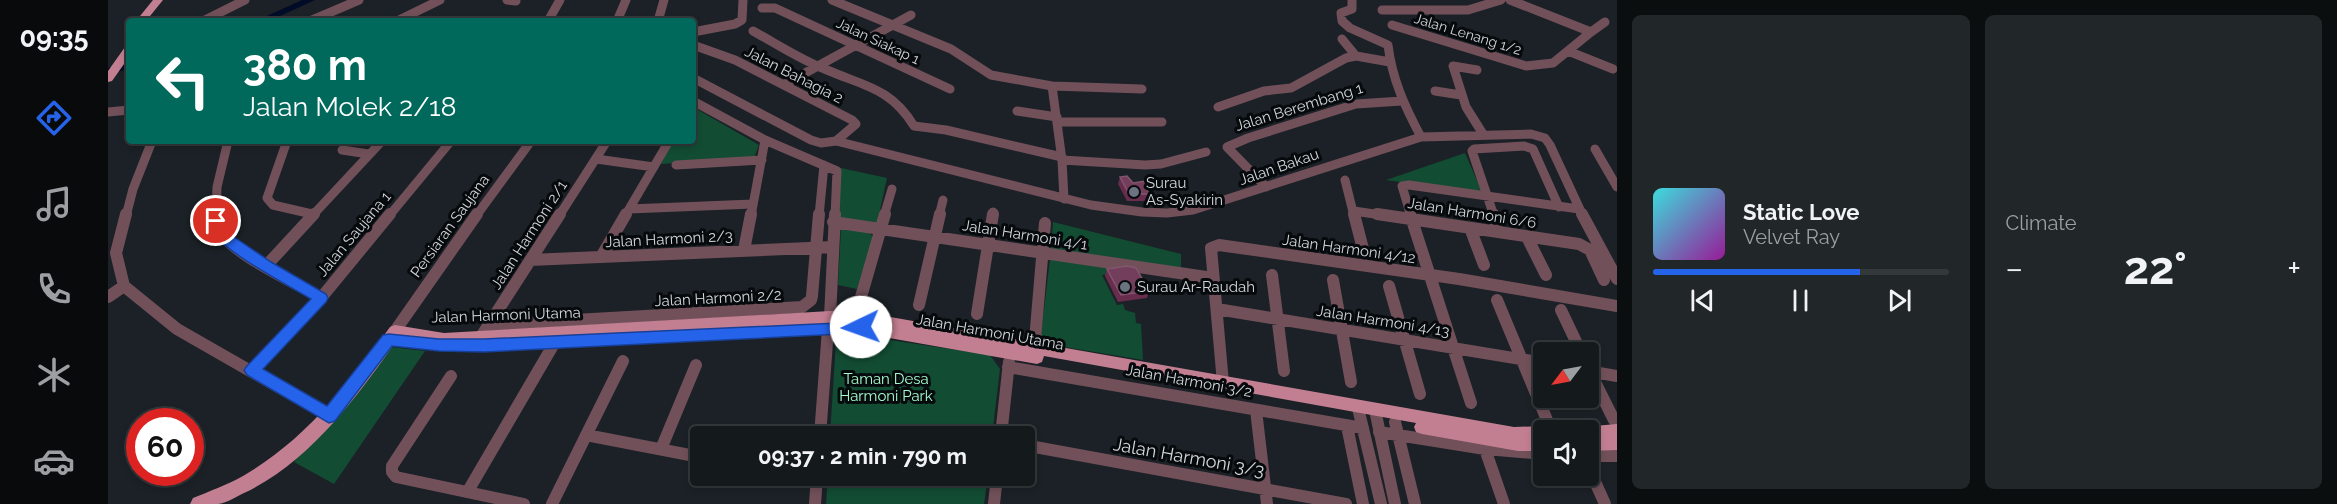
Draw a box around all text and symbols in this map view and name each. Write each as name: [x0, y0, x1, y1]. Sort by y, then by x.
street label: Jalan Lenang 1/2: [1412, 10, 1524, 58]
street label: Jalan Siakap 1: [834, 15, 922, 67]
text: 09:35: [19, 22, 89, 53]
text: 380 m: [243, 41, 367, 90]
icon: left: [144, 42, 222, 120]
street label: Jalan Bahagia 2: [742, 43, 846, 108]
street label: Jalan Berembang 1: [1233, 79, 1365, 135]
text: Jalan Molek 2/18: [243, 91, 456, 122]
icon: directions: [33, 97, 75, 139]
street label: Jalan Bakau: [1237, 145, 1321, 189]
street label: Persiaran Saujana: [407, 171, 493, 281]
place label: Surau As-Syakirin: [1146, 174, 1223, 209]
street label: Jalan Harmoni 2/1: [487, 177, 571, 293]
icon: music: [33, 183, 75, 225]
marker: Surau As-Syakirin: [1127, 185, 1141, 199]
street label: Jalan Saujana 1: [313, 188, 395, 280]
street label: Jalan Harmoni 6/6: [1406, 194, 1538, 232]
pin: [190, 195, 241, 246]
text: Static Love: [1743, 199, 1860, 225]
icon: arrive: [199, 204, 232, 237]
text: Climate: [2006, 211, 2077, 235]
street label: Jalan Harmoni 4/1: [961, 216, 1089, 254]
text: Velvet Ray: [1743, 225, 1840, 249]
street label: Jalan Harmoni 2/3: [605, 227, 733, 251]
street label: Jalan Harmoni 4/12: [1281, 231, 1417, 267]
text: 22°: [2124, 242, 2187, 295]
text: −: [2006, 249, 2023, 288]
text: +: [2287, 249, 2301, 288]
icon: phone: [33, 268, 75, 310]
place label: Surau Ar-Raudah: [1137, 278, 1255, 296]
marker: Surau Ar-Raudah: [1118, 280, 1132, 294]
icon: previous: [1686, 284, 1719, 317]
icon: pause: [1784, 284, 1817, 317]
icon: next: [1883, 284, 1916, 317]
street label: Jalan Harmoni 2/2: [654, 286, 782, 310]
position arrow: [829, 295, 893, 359]
street label: Jalan Harmoni 4/13: [1315, 302, 1451, 340]
street label: Jalan Harmoni Utama: [431, 303, 581, 327]
street label: Jalan Harmoni Utama: [915, 310, 1065, 354]
north arrow: [1533, 342, 1599, 408]
map controls: [1533, 342, 1599, 486]
icon: climate: [33, 354, 75, 396]
street label: Jalan Harmoni 3/2: [1125, 361, 1254, 401]
park label: Taman Desa Harmoni Park: [839, 370, 933, 405]
speed limit sign: 60: [126, 408, 204, 486]
button: sound: [1533, 420, 1599, 486]
street label: Jalan Harmoni 3/3: [1112, 433, 1266, 481]
icon: car: [33, 440, 75, 482]
text: 09:37 · 2 min · 790 m: [758, 443, 967, 469]

